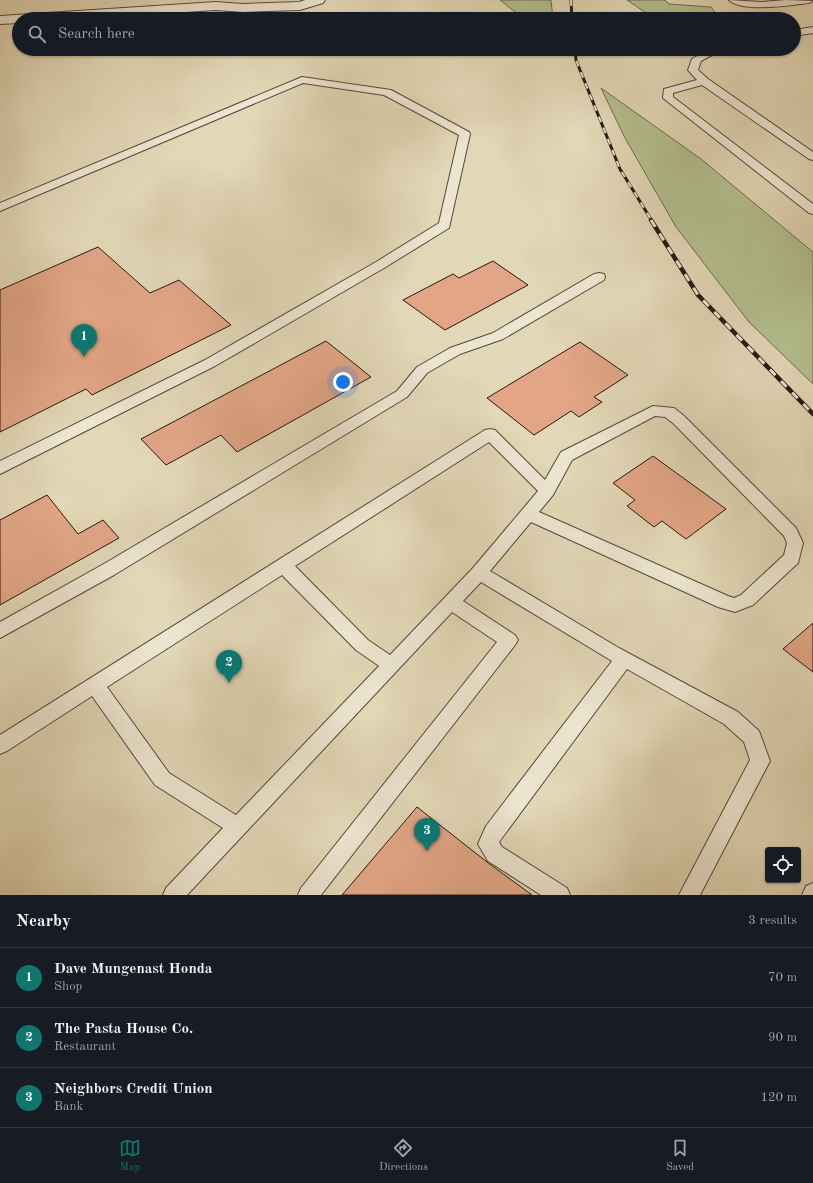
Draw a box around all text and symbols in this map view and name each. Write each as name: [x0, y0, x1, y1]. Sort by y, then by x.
search box: [12, 12, 801, 56]
icon: search: [26, 23, 48, 45]
text: Search here: [58, 27, 135, 42]
pin: 1: [71, 324, 97, 357]
your location: [333, 372, 353, 392]
pin: 2: [216, 650, 242, 683]
pin: 3: [414, 818, 440, 851]
map controls: [765, 847, 801, 883]
button: locate: [765, 847, 801, 883]
text: Nearby: [16, 913, 71, 930]
text: 3 results: [748, 914, 797, 927]
text: Dave Mungenast Honda: [54, 962, 212, 977]
text: 1: [25, 971, 33, 984]
text: 70 m: [768, 971, 797, 984]
text: Shop: [54, 980, 82, 993]
text: The Pasta House Co.: [54, 1022, 193, 1037]
text: 2: [25, 1031, 33, 1044]
text: 90 m: [768, 1031, 797, 1044]
text: Restaurant: [54, 1040, 116, 1053]
text: Neighbors Credit Union: [54, 1082, 213, 1097]
text: 3: [25, 1091, 33, 1104]
text: 120 m: [760, 1091, 797, 1104]
text: Bank: [54, 1100, 83, 1113]
tab: Map: [119, 1137, 141, 1175]
tab: Directions: [379, 1137, 428, 1175]
tab: Saved: [666, 1137, 694, 1175]

